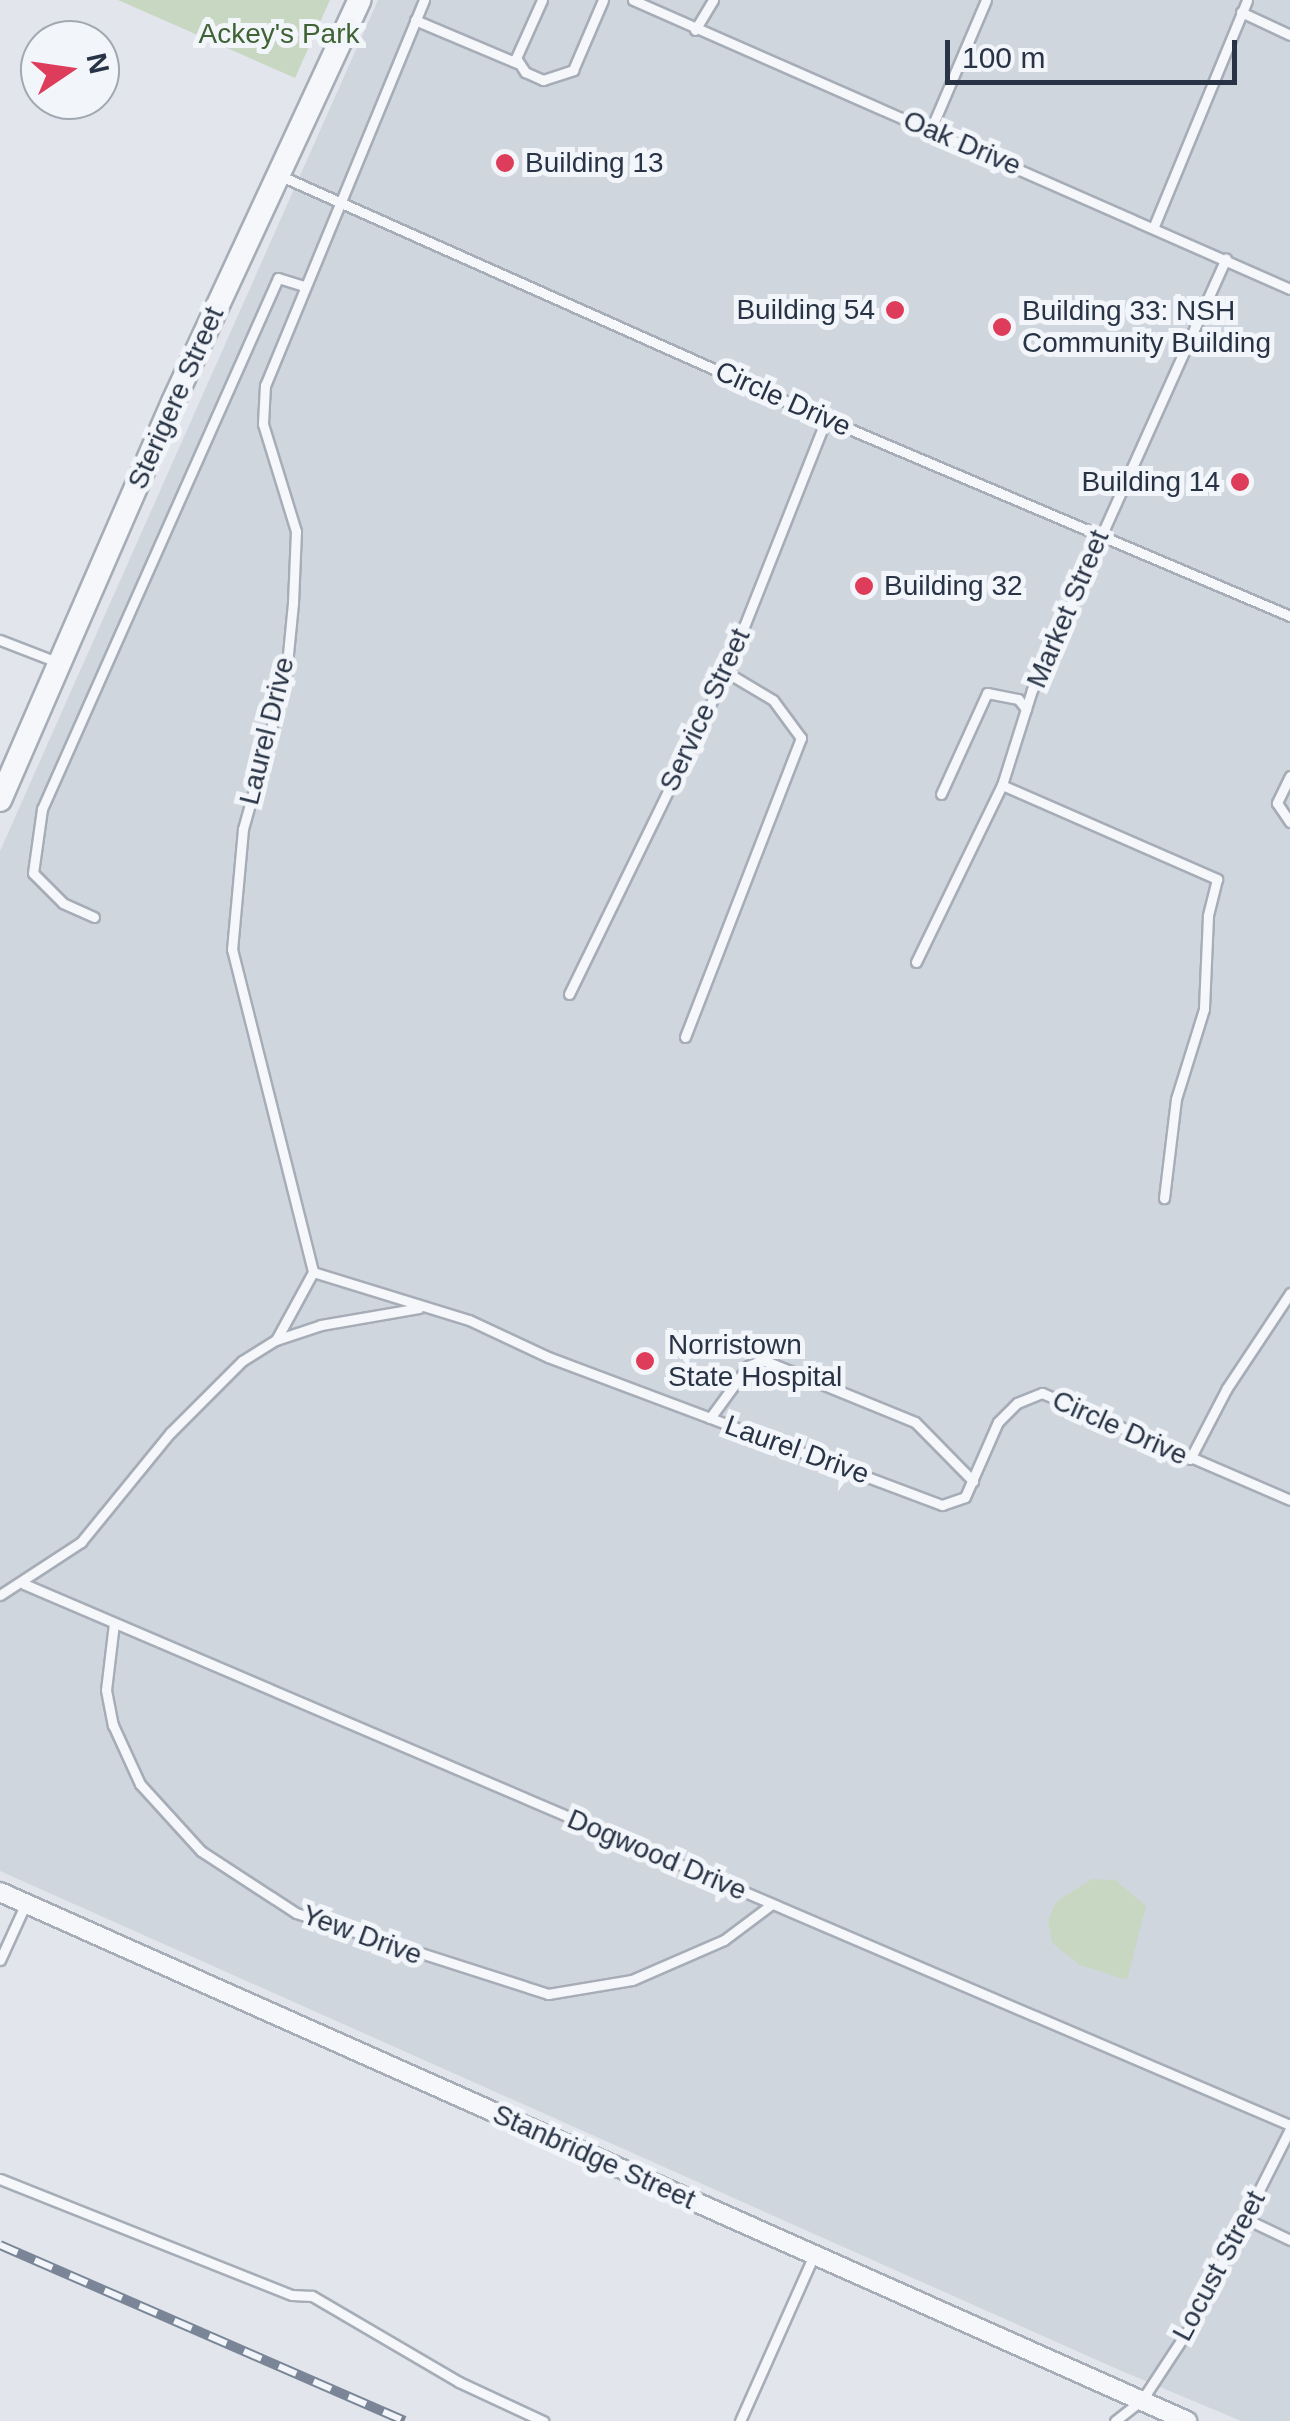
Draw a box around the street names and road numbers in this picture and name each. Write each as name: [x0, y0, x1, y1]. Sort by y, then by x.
street label: Oak Drive: [898, 103, 1026, 183]
street label: Sterigere Street: [121, 302, 231, 494]
street label: Circle Drive: [710, 354, 856, 444]
street label: Market Street: [1020, 525, 1116, 693]
street label: Service Street: [653, 623, 757, 797]
street label: Laurel Drive: [232, 654, 302, 808]
street label: Circle Drive: [1047, 1383, 1193, 1473]
street label: Laurel Drive: [720, 1408, 874, 1492]
street label: Dogwood Drive: [562, 1802, 752, 1908]
street label: Yew Drive: [298, 1898, 426, 1972]
street label: Stanbridge Street: [488, 2097, 700, 2217]
street label: Locust Street: [1165, 2185, 1273, 2347]

